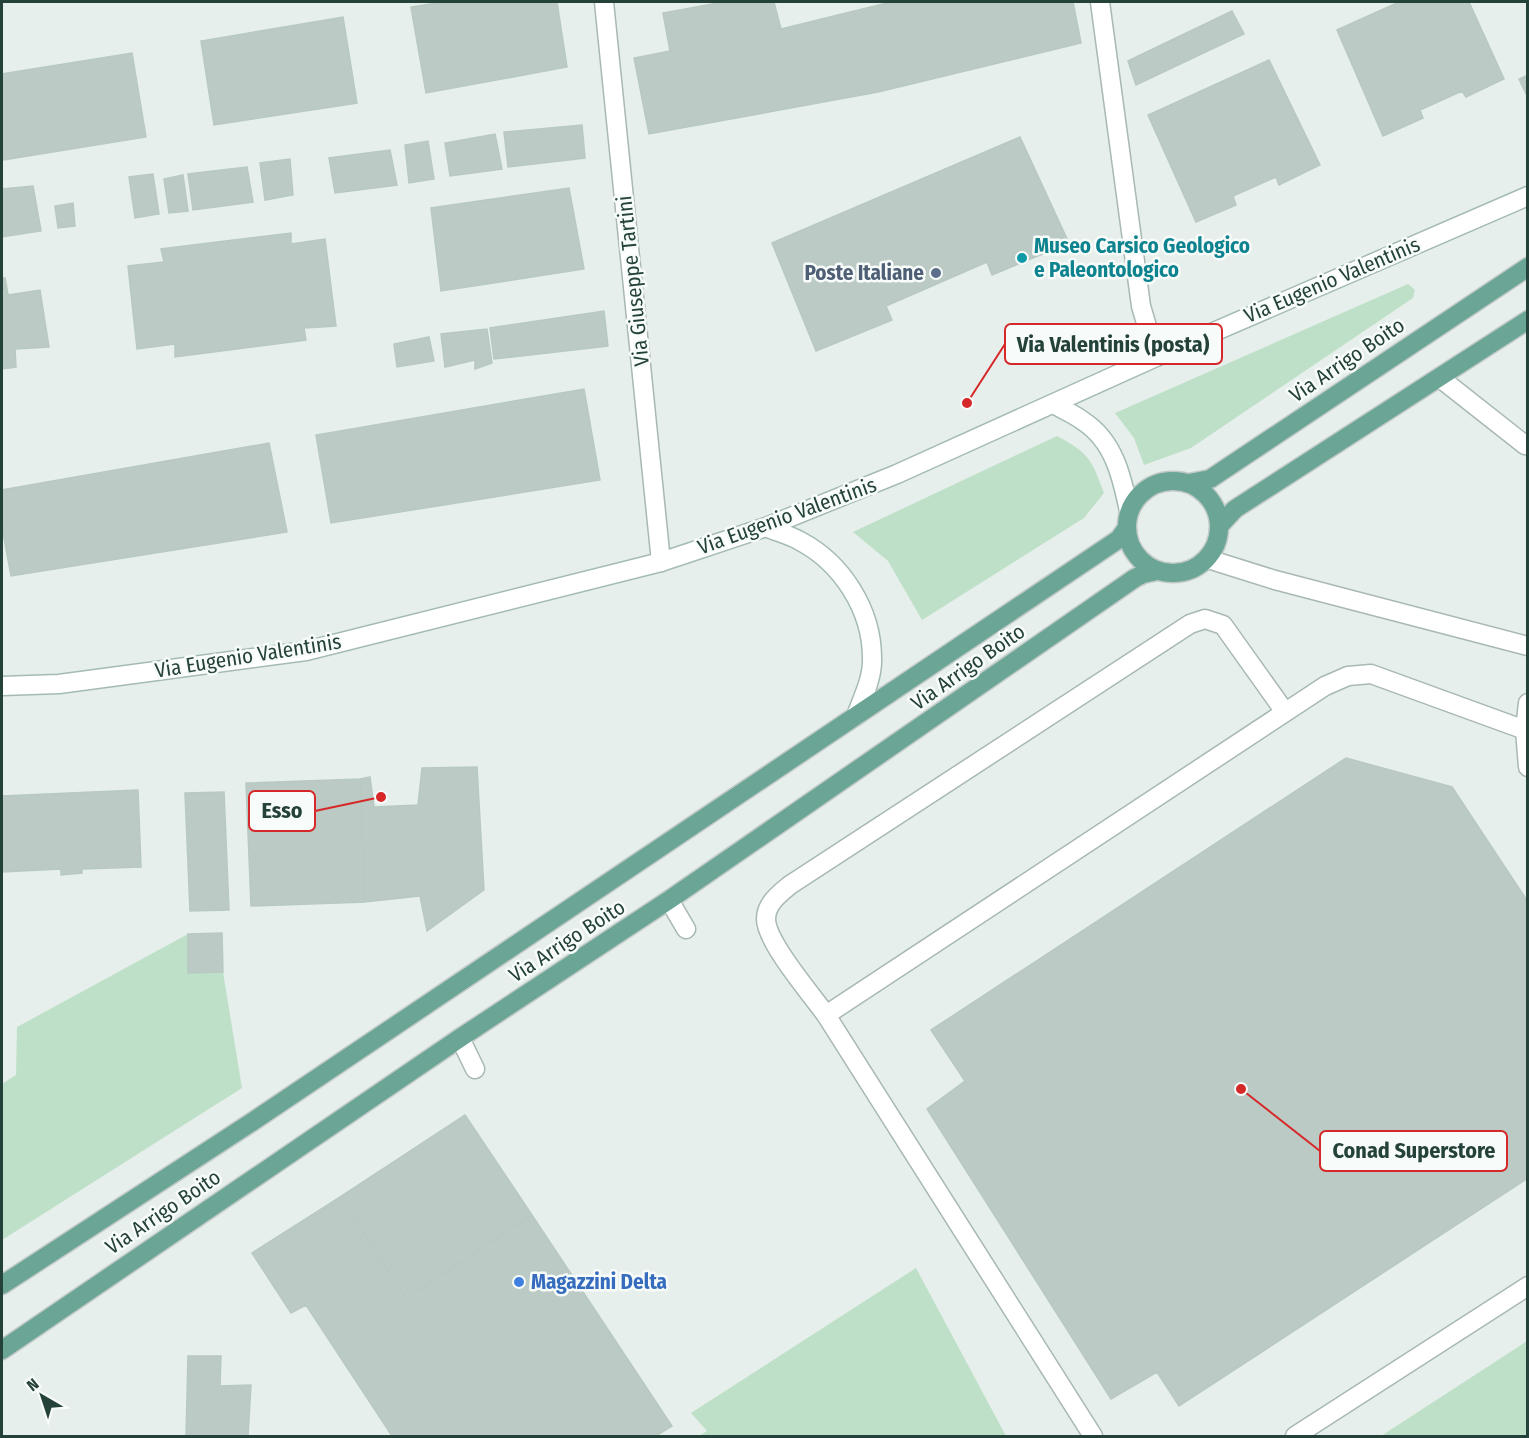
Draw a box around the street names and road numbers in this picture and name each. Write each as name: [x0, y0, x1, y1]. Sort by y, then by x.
street label: Via Giuseppe Tartini: [611, 194, 655, 368]
street label: Via Eugenio Valentinis: [1240, 231, 1424, 329]
street label: Via Arrigo Boito: [1285, 312, 1409, 408]
street label: Via Eugenio Valentinis: [694, 472, 880, 560]
street label: Via Arrigo Boito: [906, 618, 1030, 716]
street label: Via Eugenio Valentinis: [153, 628, 343, 684]
street label: Via Arrigo Boito: [504, 894, 630, 988]
street label: Via Arrigo Boito: [101, 1164, 225, 1260]

